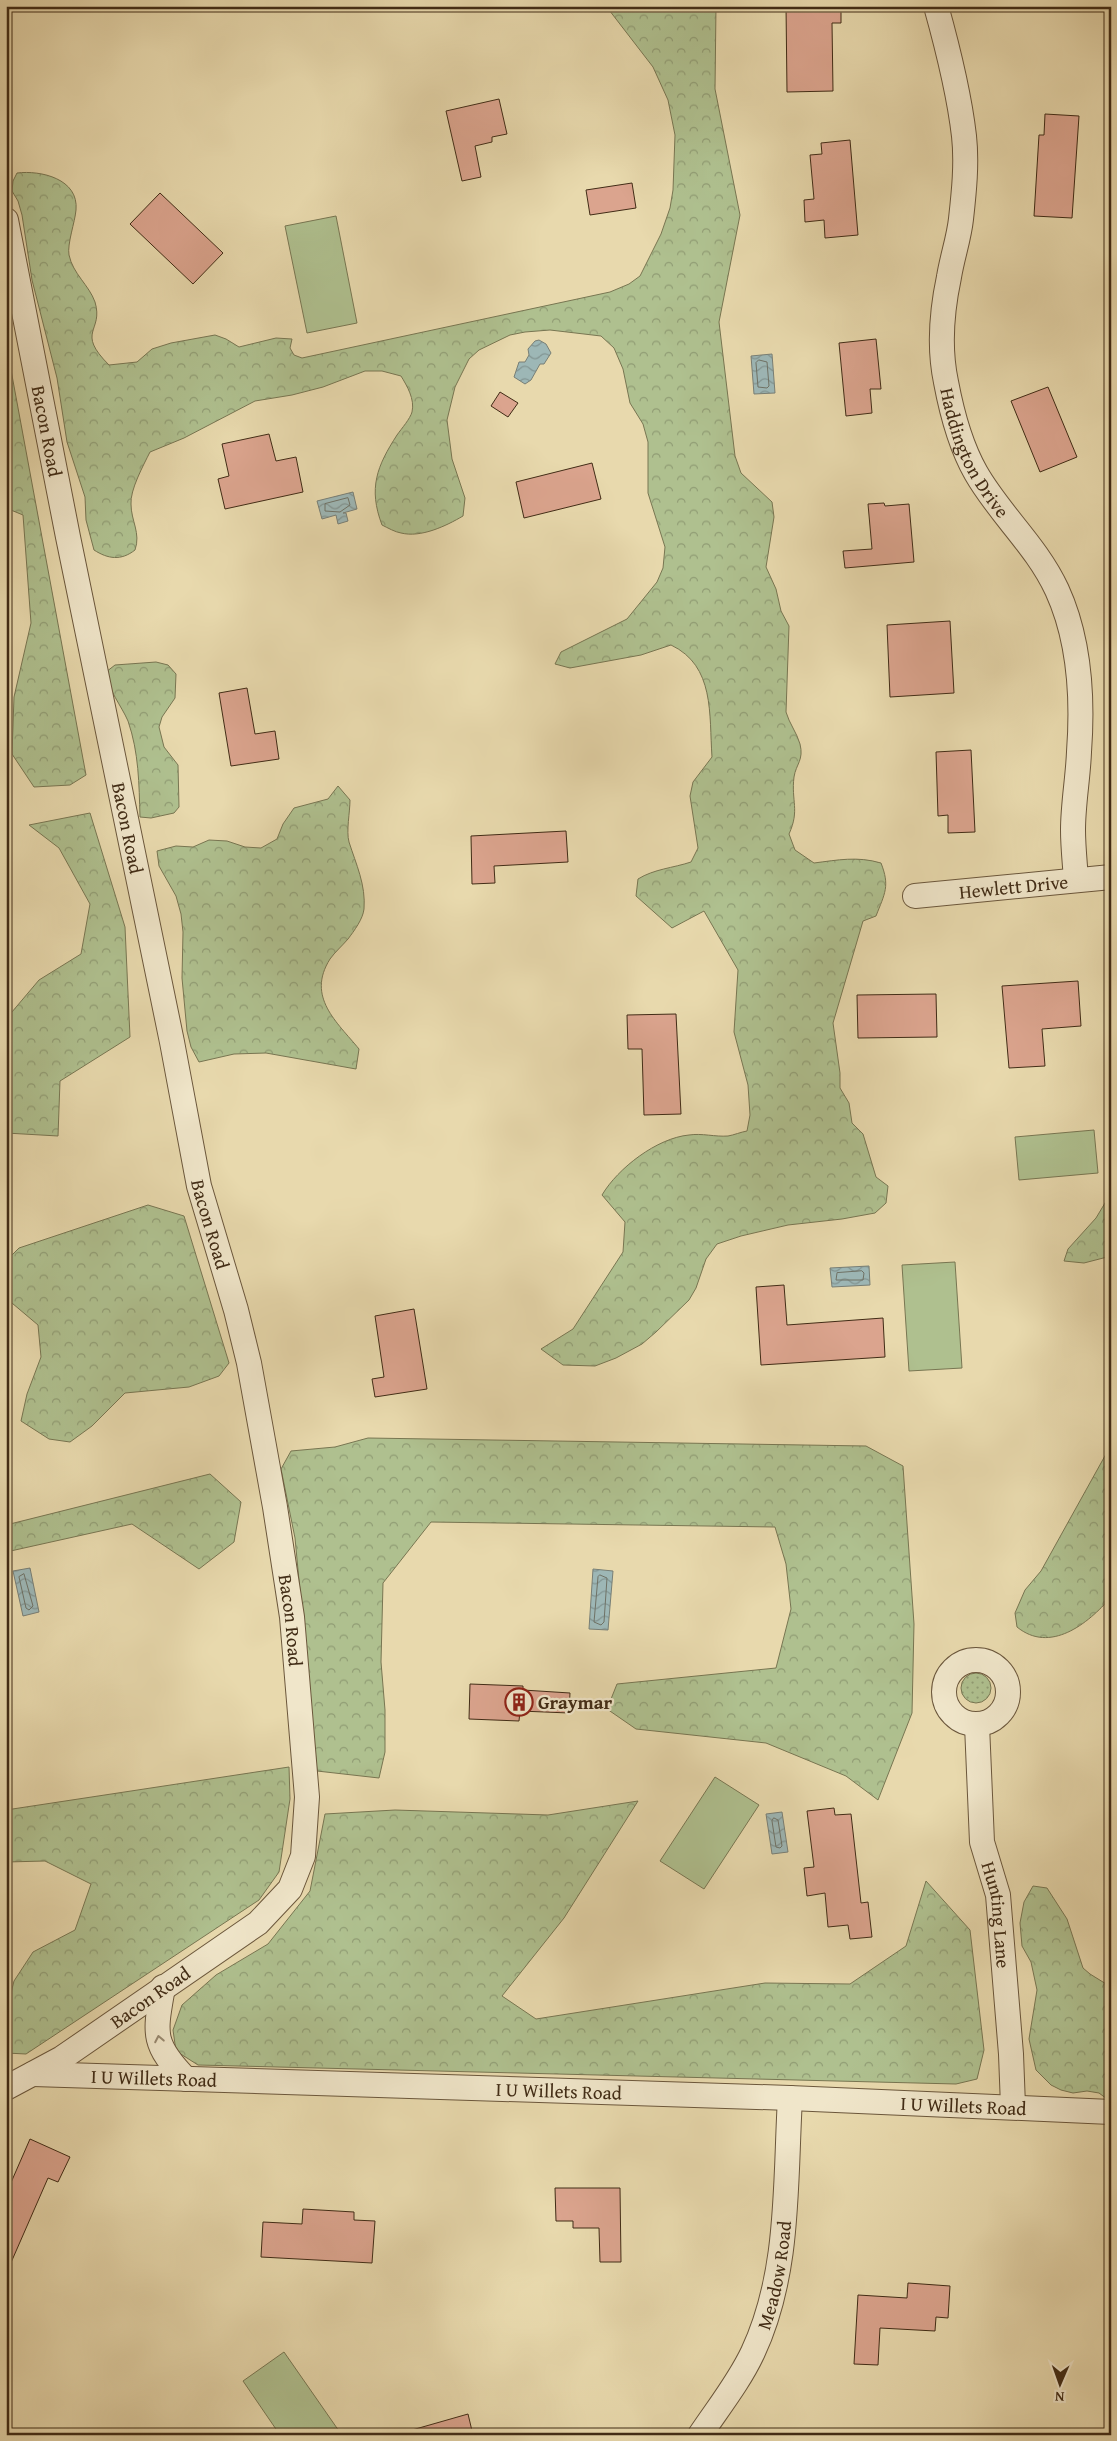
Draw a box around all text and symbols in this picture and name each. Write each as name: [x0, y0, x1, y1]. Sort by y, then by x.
street label: Bacon Road: [25, 383, 70, 480]
street label: Haddington Drive: [933, 385, 1016, 524]
street label: Bacon Road: [105, 780, 151, 877]
street label: Hewlett Drive: [958, 867, 1070, 906]
street label: Bacon Road: [184, 1177, 237, 1273]
street label: Bacon Road: [272, 1572, 310, 1668]
building icon: Graymar: [504, 1687, 534, 1717]
place label: Graymar: [538, 1688, 613, 1716]
street label: Hunting Lane: [975, 1858, 1018, 1969]
street label: Bacon Road: [104, 1959, 197, 2035]
one-way arrow: [155, 2035, 165, 2044]
street label: I U Willets Road: [90, 2062, 218, 2094]
street label: I U Willets Road: [495, 2075, 623, 2107]
street label: I U Willets Road: [900, 2089, 1028, 2122]
street label: Meadow Road: [749, 2219, 798, 2333]
north arrow: [1034, 2358, 1084, 2408]
text: N: [1054, 2387, 1065, 2407]

